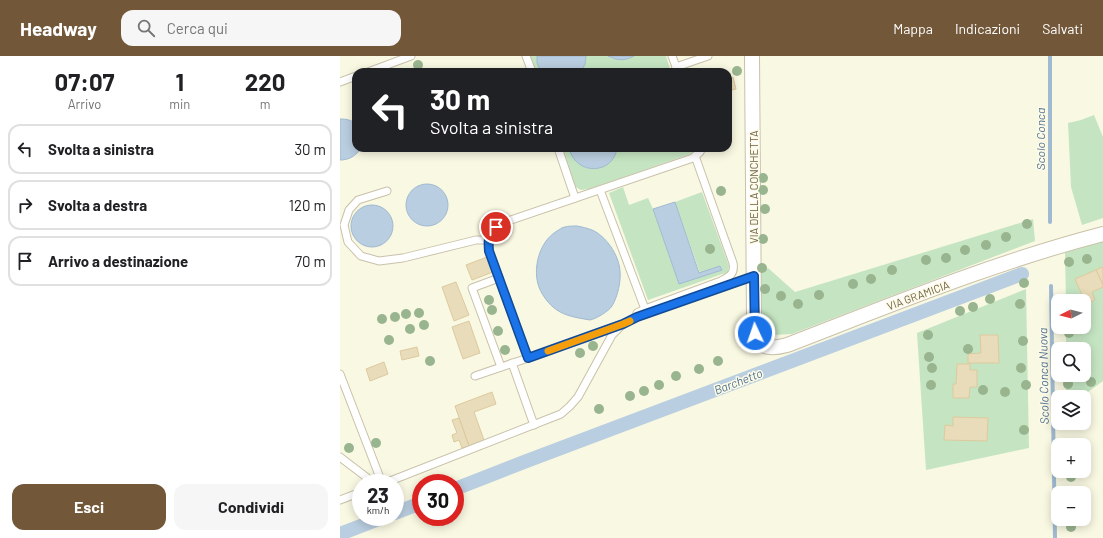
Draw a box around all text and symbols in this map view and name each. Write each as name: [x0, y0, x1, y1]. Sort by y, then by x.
search box: [121, 10, 401, 46]
text: Headway: [20, 17, 97, 40]
icon: search: [135, 17, 157, 39]
text: Cerca qui: [167, 19, 228, 37]
text: Mappa: [893, 20, 933, 37]
text: Indicazioni: [955, 20, 1020, 37]
text: Salvati: [1042, 20, 1083, 37]
text: 07:07: [55, 67, 115, 96]
text: 1: [175, 67, 184, 96]
text: 220: [245, 67, 285, 96]
text: 30 m: [430, 82, 490, 116]
icon: left: [364, 84, 416, 136]
text: Arrivo: [68, 96, 101, 112]
text: min: [169, 96, 190, 112]
text: m: [260, 96, 270, 112]
water label: Scolo Conca: [1033, 108, 1047, 170]
text: Svolta a sinistra: [430, 116, 553, 138]
street label: VIA DELLA CONCHETTA: [747, 130, 760, 244]
icon: left: [14, 138, 36, 160]
text: Svolta a sinistra: [48, 140, 154, 158]
text: 30 m: [294, 140, 326, 158]
icon: right: [14, 194, 36, 216]
text: Svolta a destra: [48, 196, 147, 214]
text: 120 m: [289, 196, 326, 214]
pin: [479, 210, 513, 244]
icon: arrive: [485, 216, 507, 238]
icon: arrive: [14, 250, 36, 272]
text: Arrivo a destinazione: [48, 252, 188, 270]
text: 70 m: [295, 252, 326, 270]
street label: VIA GRAMICIA: [885, 278, 951, 312]
north arrow: [1051, 294, 1091, 334]
map controls: [1051, 294, 1091, 526]
position arrow: [734, 312, 776, 354]
water label: Scolo Conca Nuova: [1035, 328, 1051, 424]
button: search: [1051, 342, 1091, 382]
water label: Barchetto: [712, 365, 764, 397]
button: layers: [1051, 390, 1091, 430]
button: +: [1051, 438, 1091, 478]
speed limit sign: 30: [412, 474, 464, 526]
text: 23: [367, 483, 389, 507]
button: Esci: [12, 484, 166, 530]
button: Condividi: [174, 484, 328, 530]
button: −: [1051, 486, 1091, 526]
text: km/h: [367, 504, 389, 516]

